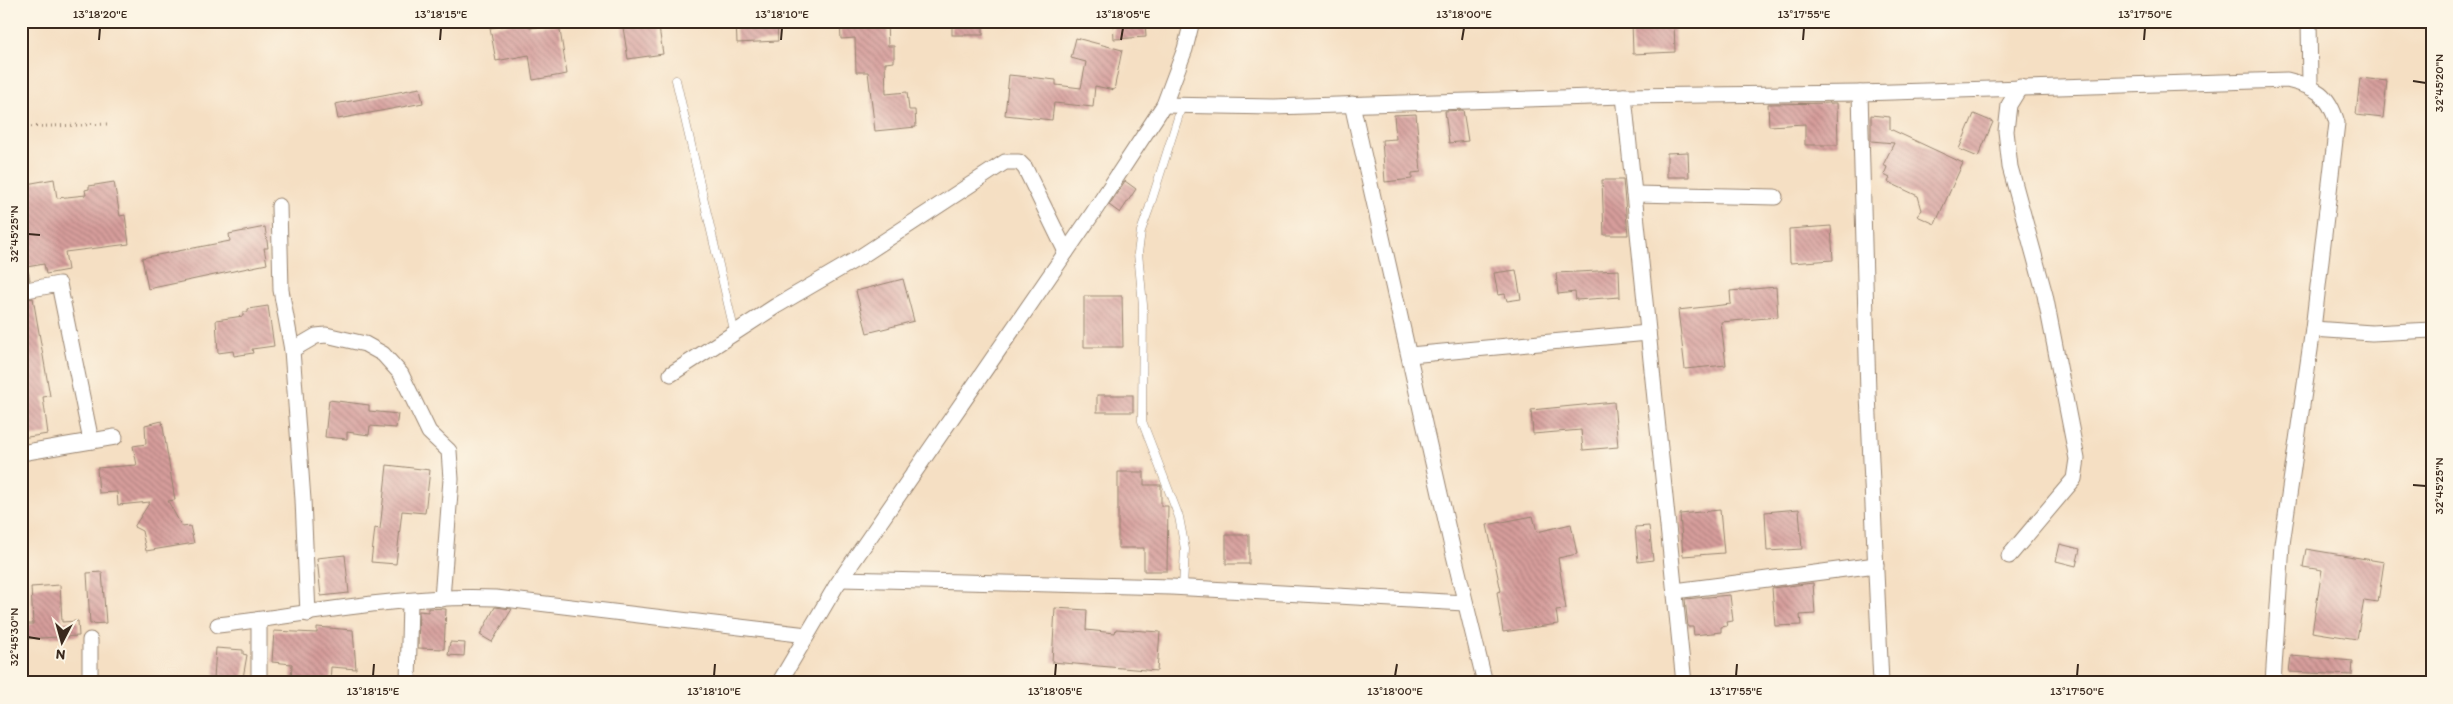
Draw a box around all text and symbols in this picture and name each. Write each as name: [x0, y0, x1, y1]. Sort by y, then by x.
text: 13°18'20"E: [73, 7, 128, 21]
text: 13°18'15"E: [415, 7, 468, 21]
text: 13°18'10"E: [755, 7, 809, 21]
text: 13°18'05"E: [1096, 7, 1151, 21]
text: 13°18'00"E: [1436, 7, 1492, 21]
text: 13°17'55"E: [1777, 7, 1831, 21]
text: 13°17'50"E: [2118, 7, 2172, 21]
text: 32°45'20"N: [2432, 54, 2446, 112]
text: 32°45'25"N: [7, 205, 21, 263]
text: 32°45'25"N: [2432, 457, 2446, 515]
text: 32°45'30"N: [7, 608, 21, 666]
north arrow: [38, 616, 88, 666]
text: N: [55, 645, 66, 663]
text: 13°18'15"E: [347, 684, 400, 698]
text: 13°18'10"E: [687, 684, 741, 698]
text: 13°18'05"E: [1028, 684, 1083, 698]
text: 13°18'00"E: [1367, 684, 1423, 698]
text: 13°17'55"E: [1709, 684, 1763, 698]
text: 13°17'50"E: [2050, 684, 2104, 698]

